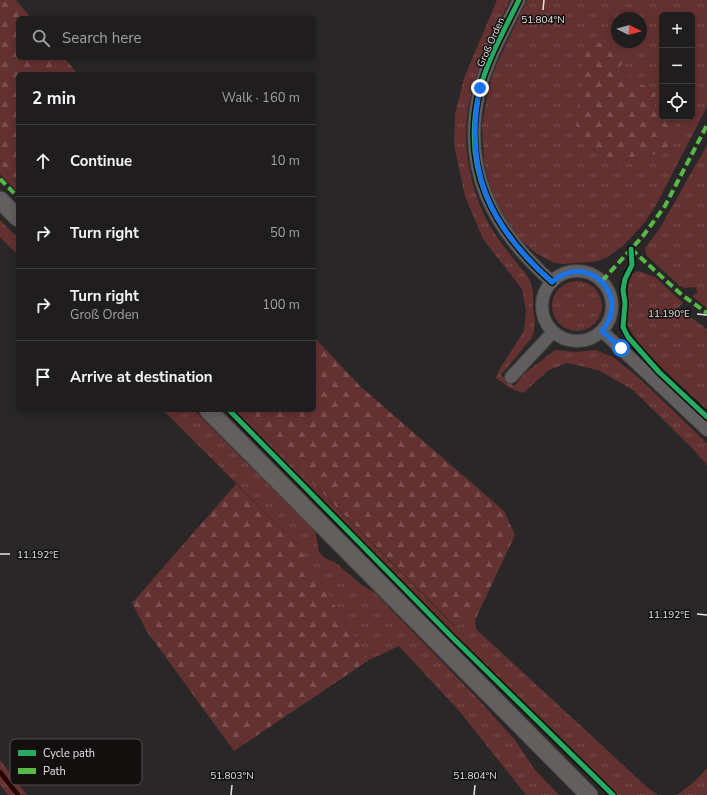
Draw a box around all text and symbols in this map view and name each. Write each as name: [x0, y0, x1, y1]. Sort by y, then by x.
north arrow: [611, 12, 647, 48]
map controls: [659, 12, 695, 120]
button: +: [659, 12, 695, 48]
text: 51.804°N: [521, 13, 565, 27]
street label: Groß Orden: [474, 15, 508, 69]
search box: [16, 16, 316, 60]
icon: search: [30, 27, 52, 49]
text: Search here: [62, 28, 142, 48]
button: −: [659, 48, 695, 84]
route end: [471, 79, 489, 97]
button: locate: [659, 84, 695, 120]
text: 2 min: [32, 87, 76, 110]
text: Walk · 160 m: [222, 89, 300, 107]
icon: ahead: [32, 150, 54, 172]
text: Continue: [70, 151, 132, 171]
text: 10 m: [270, 152, 300, 170]
icon: right: [32, 222, 54, 244]
text: Turn right: [70, 223, 139, 243]
text: 50 m: [270, 224, 300, 242]
text: Turn right: [70, 286, 139, 306]
icon: right: [32, 294, 54, 316]
text: 100 m: [262, 296, 300, 314]
text: Groß Orden: [70, 306, 139, 324]
text: 11.190°E: [648, 307, 690, 321]
route start: [612, 339, 630, 357]
icon: arrive: [32, 366, 54, 388]
text: Arrive at destination: [70, 367, 213, 387]
text: 11.192°E: [17, 548, 59, 562]
text: 11.192°E: [648, 608, 690, 622]
legend: [10, 739, 142, 785]
text: Cycle path: [43, 746, 95, 761]
text: Path: [43, 764, 66, 779]
text: 51.803°N: [210, 769, 254, 783]
text: 51.804°N: [453, 769, 497, 783]

